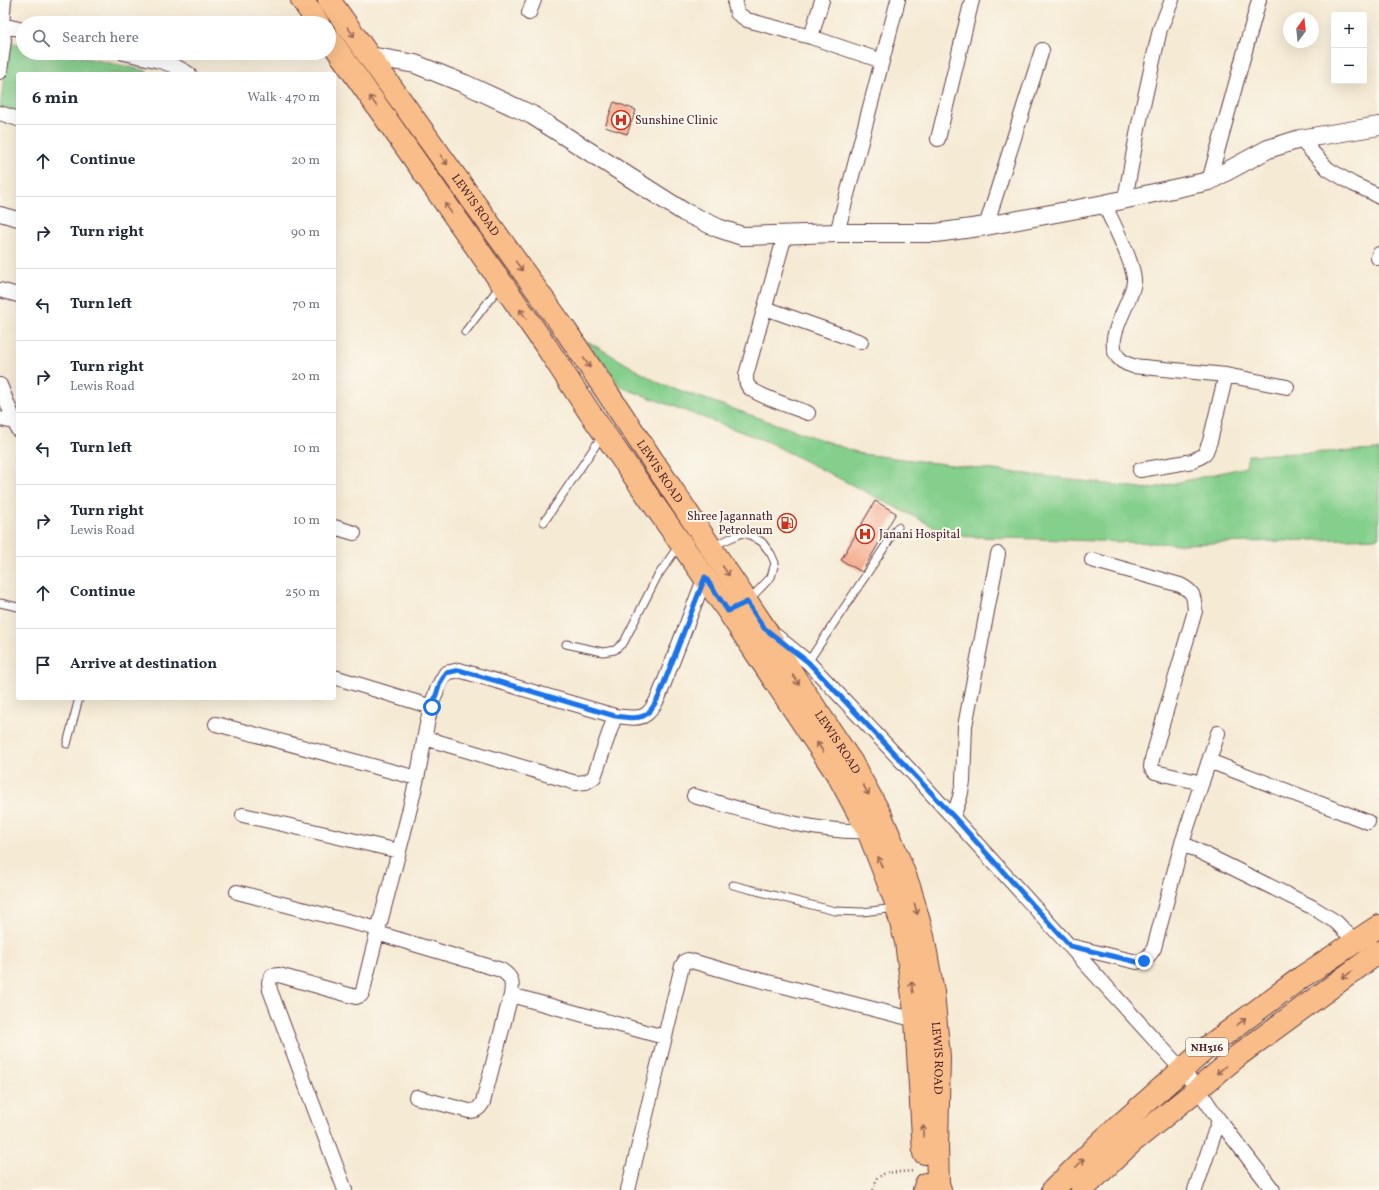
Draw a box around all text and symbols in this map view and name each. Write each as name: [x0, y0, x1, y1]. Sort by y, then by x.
north arrow: [1283, 12, 1319, 48]
map controls: [1331, 12, 1367, 84]
button: +: [1331, 12, 1367, 48]
search box: [16, 16, 336, 60]
one-way arrow: [347, 26, 355, 37]
icon: search: [30, 27, 52, 49]
text: Search here: [62, 28, 139, 49]
button: −: [1331, 48, 1367, 84]
text: 6 min: [32, 87, 78, 110]
text: Walk · 470 m: [247, 89, 320, 107]
one-way arrow: [369, 96, 377, 107]
hospital icon: Sunshine Clinic: [610, 109, 632, 131]
place label: Sunshine Clinic: [635, 113, 718, 129]
icon: ahead: [32, 150, 54, 172]
text: Continue: [70, 150, 135, 171]
text: 20 m: [291, 152, 320, 170]
one-way arrow: [440, 154, 448, 165]
street label: LEWIS ROAD: [447, 171, 503, 240]
one-way arrow: [444, 202, 452, 213]
icon: right: [32, 222, 54, 244]
text: Turn right: [70, 222, 144, 243]
text: 90 m: [291, 224, 320, 242]
one-way arrow: [515, 260, 523, 271]
icon: left: [32, 294, 54, 316]
text: Turn left: [70, 294, 132, 315]
text: 70 m: [292, 296, 320, 314]
one-way arrow: [519, 309, 527, 320]
text: Turn right: [70, 357, 144, 378]
one-way arrow: [583, 357, 591, 368]
icon: right: [32, 366, 54, 388]
text: 20 m: [291, 368, 320, 386]
text: Lewis Road: [70, 378, 135, 396]
street label: LEWIS ROAD: [632, 437, 686, 507]
icon: left: [32, 438, 54, 460]
text: Turn left: [70, 438, 132, 459]
text: 10 m: [293, 440, 320, 458]
text: Turn right: [70, 501, 144, 522]
place label: Shree Jagannath Petroleum: [687, 509, 773, 539]
icon: right: [32, 510, 54, 532]
text: 10 m: [293, 512, 320, 530]
fuel station icon: Shree Jagannath Petroleum: [776, 512, 798, 534]
text: Lewis Road: [70, 522, 135, 540]
hospital icon: Janani Hospital: [854, 523, 876, 545]
place label: Janani Hospital: [879, 527, 960, 543]
one-way arrow: [722, 565, 730, 576]
icon: ahead: [32, 582, 54, 604]
text: Continue: [70, 582, 135, 603]
text: 250 m: [285, 584, 320, 602]
icon: arrive: [32, 654, 54, 676]
text: Arrive at destination: [70, 654, 217, 675]
one-way arrow: [792, 674, 800, 685]
route start: [423, 698, 441, 716]
street label: LEWIS ROAD: [810, 708, 864, 777]
one-way arrow: [816, 742, 824, 753]
one-way arrow: [863, 783, 871, 795]
one-way arrow: [876, 856, 883, 868]
one-way arrow: [912, 903, 920, 916]
route end: [1135, 952, 1153, 970]
one-way arrow: [1342, 971, 1353, 979]
one-way arrow: [908, 981, 916, 994]
one-way arrow: [1236, 1018, 1247, 1026]
street label: LEWIS ROAD: [927, 1021, 946, 1095]
road number: NH316: [1186, 1038, 1228, 1056]
one-way arrow: [1216, 1065, 1226, 1074]
one-way arrow: [919, 1125, 927, 1138]
one-way arrow: [1075, 1158, 1085, 1168]

